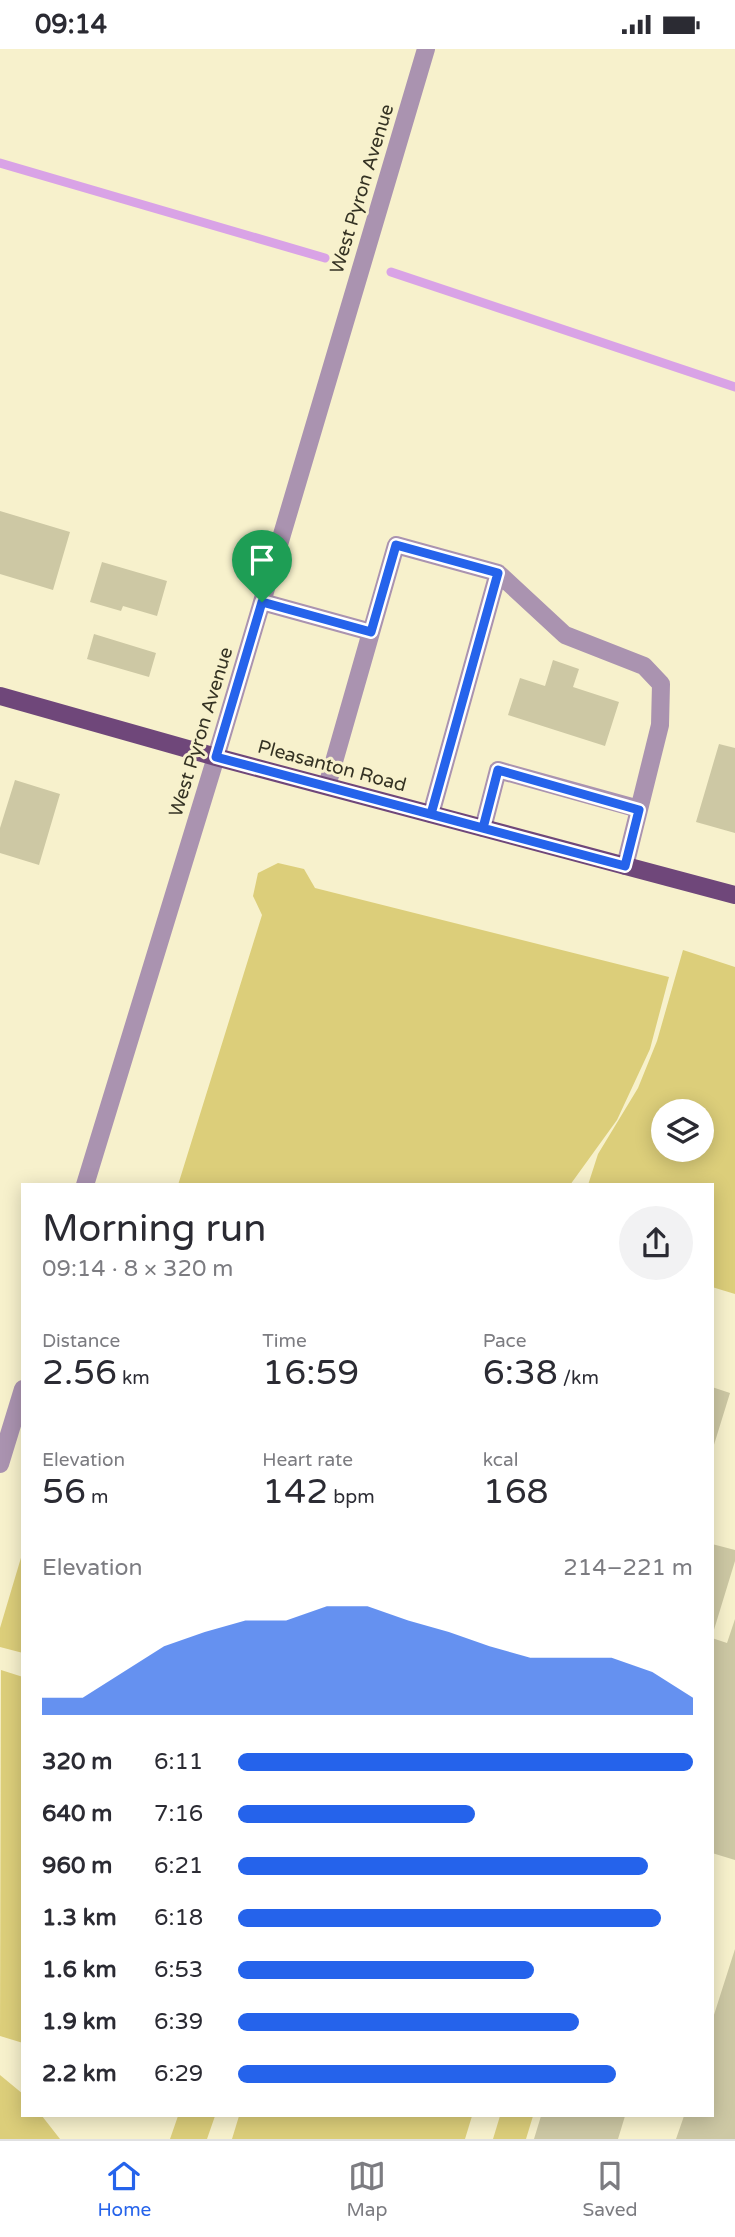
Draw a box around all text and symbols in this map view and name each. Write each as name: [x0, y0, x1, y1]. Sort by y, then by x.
text: 09:14: [35, 9, 107, 40]
street label: West Pyron Avenue: [326, 101, 398, 277]
pin: [232, 530, 292, 602]
icon: arrive: [243, 541, 281, 579]
street label: West Pyron Avenue: [165, 644, 237, 820]
street label: Pleasanton Road: [255, 736, 409, 796]
map controls: [651, 1099, 714, 1162]
button: layers: [651, 1099, 714, 1162]
text: Morning run: [42, 1206, 266, 1252]
button: share: [619, 1206, 693, 1280]
text: 09:14 · 8 × 320 m: [42, 1255, 233, 1283]
text: Distance: [42, 1330, 120, 1352]
text: Time: [262, 1330, 307, 1352]
text: Pace: [483, 1330, 526, 1352]
text: 2.56: [42, 1352, 117, 1394]
text: 16:59: [262, 1352, 359, 1394]
text: 6:38: [483, 1352, 558, 1394]
text: km: [117, 1367, 150, 1389]
text: /km: [558, 1367, 599, 1389]
text: Elevation: [42, 1449, 125, 1471]
text: Heart rate: [262, 1449, 353, 1471]
text: kcal: [483, 1449, 518, 1471]
text: 56: [42, 1471, 86, 1513]
text: 142: [262, 1471, 328, 1513]
text: 168: [483, 1471, 549, 1513]
text: m: [86, 1486, 108, 1508]
text: bpm: [328, 1486, 375, 1508]
text: Elevation: [42, 1554, 143, 1582]
text: 214–221 m: [563, 1554, 693, 1582]
text: 320 m: [42, 1748, 112, 1776]
text: 6:11: [154, 1748, 203, 1776]
text: 640 m: [42, 1800, 112, 1828]
text: 7:16: [154, 1800, 203, 1828]
text: 960 m: [42, 1852, 112, 1880]
text: 6:21: [154, 1852, 203, 1880]
text: 1.3 km: [42, 1904, 117, 1932]
text: 6:18: [154, 1904, 203, 1932]
text: 1.6 km: [42, 1956, 117, 1984]
text: 6:53: [154, 1956, 203, 1984]
text: 1.9 km: [42, 2008, 117, 2036]
text: 6:39: [154, 2008, 203, 2036]
text: 2.2 km: [42, 2060, 117, 2088]
text: 6:29: [154, 2060, 203, 2088]
tab: Home: [98, 2157, 151, 2221]
tab: Map: [346, 2157, 387, 2221]
tab: Saved: [583, 2157, 637, 2221]

